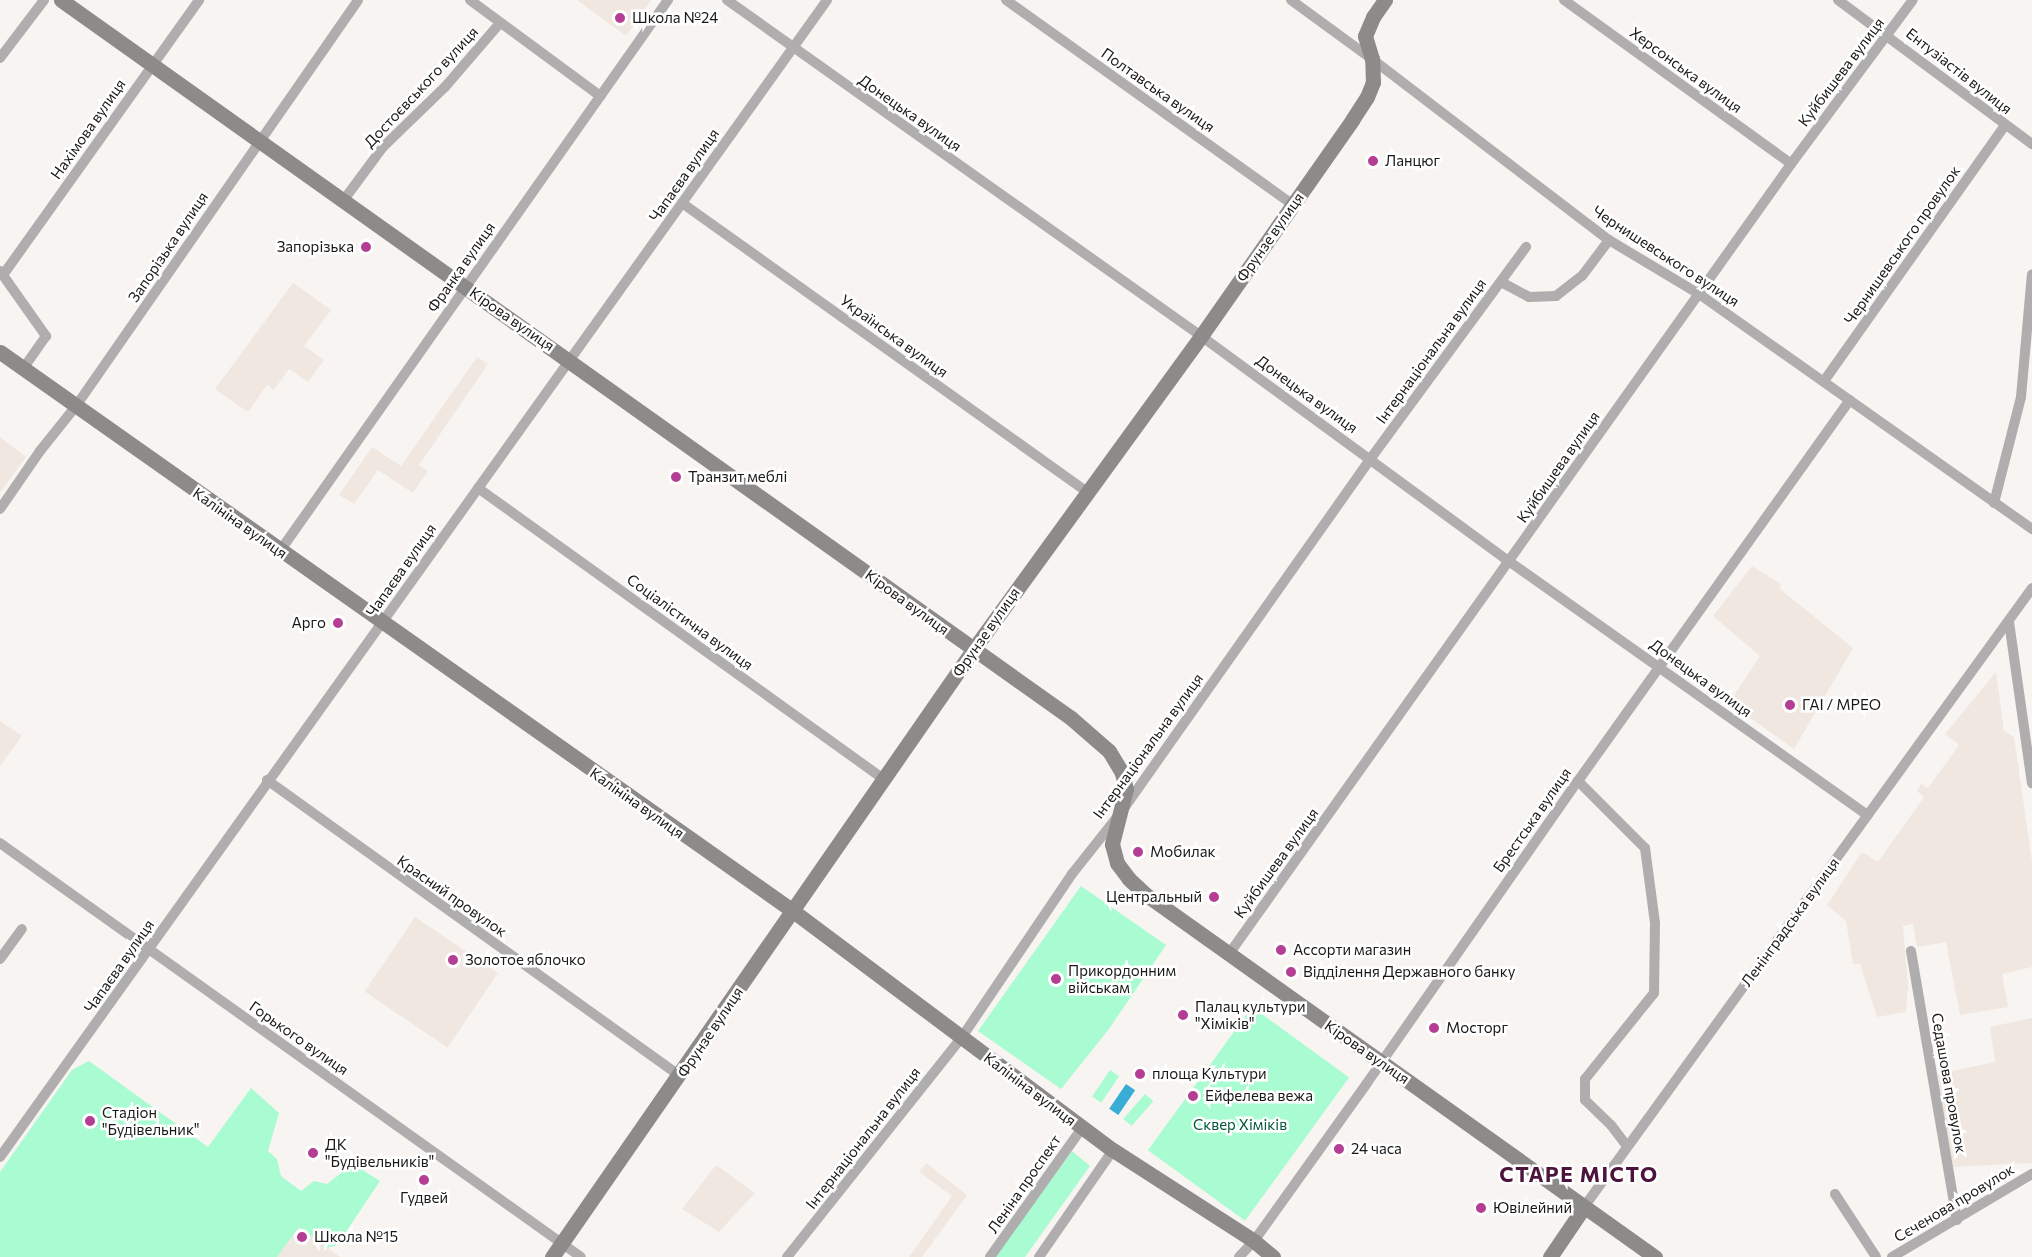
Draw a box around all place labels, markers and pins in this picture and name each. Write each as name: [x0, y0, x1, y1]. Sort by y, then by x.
place label: Школа №24: [632, 9, 718, 27]
marker: Школа №24: [613, 11, 627, 25]
place label: Ланцюг: [1385, 152, 1440, 170]
marker: Ланцюг: [1366, 154, 1380, 168]
place label: Запорізька: [277, 238, 354, 256]
marker: Запорізька: [359, 240, 373, 254]
place label: Транзит меблі: [688, 468, 787, 486]
marker: Транзит меблі: [669, 470, 683, 484]
place label: Арго: [291, 614, 326, 632]
marker: Арго: [331, 616, 345, 630]
place label: ГАІ / МРЕО: [1802, 696, 1881, 714]
marker: ГАІ / МРЕО: [1783, 698, 1797, 712]
place label: Мобилак: [1150, 843, 1215, 861]
marker: Мобилак: [1131, 845, 1145, 859]
place label: Центральный: [1106, 888, 1202, 906]
marker: Центральный: [1207, 890, 1221, 904]
place label: Ассорти магазин: [1293, 941, 1411, 959]
marker: Ассорти магазин: [1274, 943, 1288, 957]
place label: Золотое яблочко: [465, 951, 586, 969]
marker: Золотое яблочко: [446, 953, 460, 967]
place label: Прикордонним військам: [1068, 961, 1176, 996]
place label: Відділення Державного банку: [1303, 963, 1515, 981]
marker: Відділення Державного банку: [1284, 965, 1298, 979]
marker: Прикордонним військам: [1049, 972, 1063, 986]
place label: Палац культури "Хіміків": [1195, 997, 1306, 1032]
marker: Палац культури "Хіміків": [1176, 1008, 1190, 1022]
place label: Мосторг: [1446, 1019, 1508, 1037]
marker: Мосторг: [1427, 1021, 1441, 1035]
place label: площа Культури: [1152, 1065, 1267, 1083]
marker: площа Культури: [1133, 1067, 1147, 1081]
place label: Ейфелева вежа: [1205, 1087, 1313, 1105]
marker: Ейфелева вежа: [1186, 1089, 1200, 1103]
place label: Стадіон "Будівельник": [102, 1103, 200, 1138]
marker: Стадіон "Будівельник": [83, 1114, 97, 1128]
place label: ДК "Будівельників": [325, 1135, 434, 1170]
place label: 24 часа: [1351, 1140, 1402, 1158]
marker: 24 часа: [1332, 1142, 1346, 1156]
marker: ДК "Будівельників": [306, 1146, 320, 1160]
marker: Гудвей: [417, 1173, 431, 1187]
place label: Гудвей: [400, 1189, 448, 1207]
place label: Ювілейний: [1493, 1199, 1572, 1217]
marker: Ювілейний: [1474, 1201, 1488, 1215]
place label: Школа №15: [314, 1228, 398, 1246]
marker: Школа №15: [295, 1230, 309, 1244]

